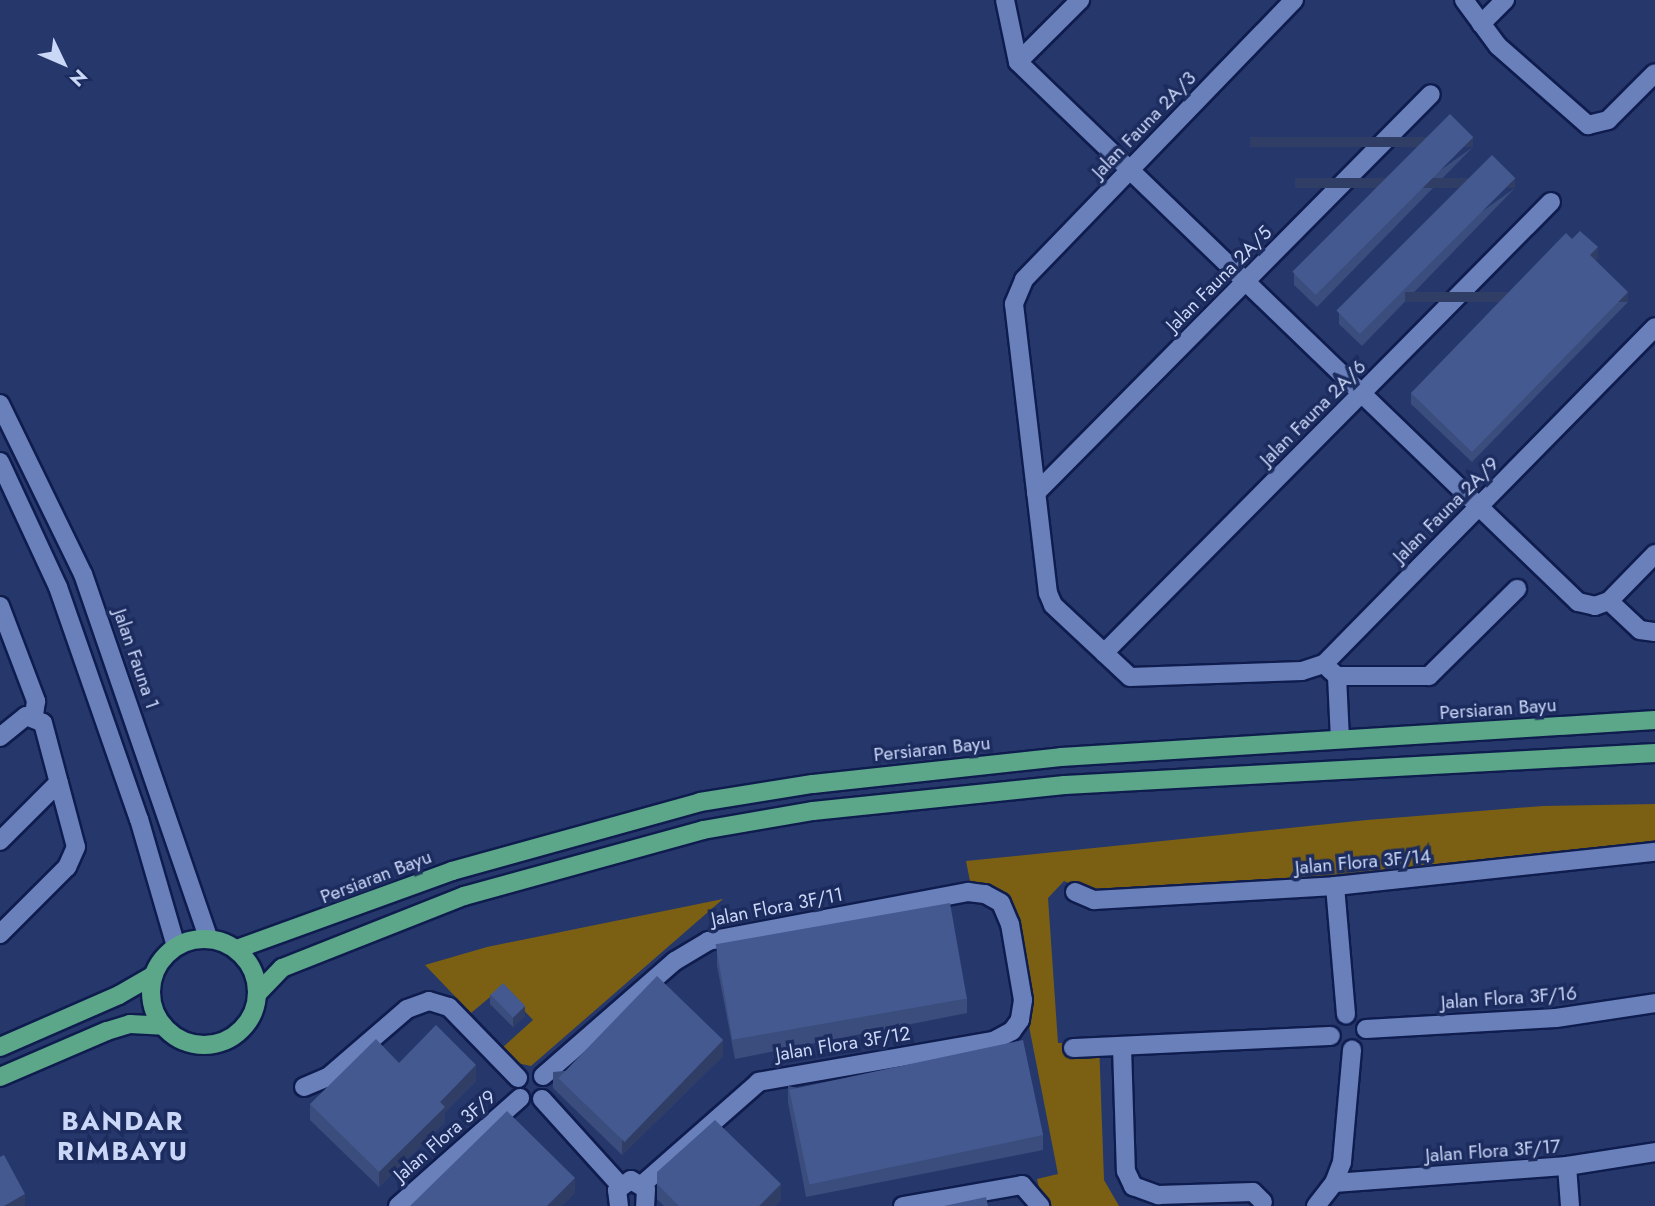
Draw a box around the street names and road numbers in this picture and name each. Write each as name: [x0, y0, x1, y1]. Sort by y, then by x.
street label: Jalan Fauna 2A/3: [1087, 67, 1201, 183]
street label: Jalan Fauna 2A/5: [1161, 221, 1277, 337]
street label: Jalan Fauna 2A/6: [1255, 355, 1371, 471]
street label: Jalan Fauna 2A/9: [1388, 452, 1504, 568]
street label: Jalan Fauna 1: [108, 606, 164, 712]
street label: Persiaran Bayu: [1439, 694, 1557, 724]
street label: Persiaran Bayu: [873, 732, 991, 766]
street label: Persiaran Bayu: [317, 845, 435, 909]
street label: Jalan Flora 3F/14: [1294, 845, 1432, 879]
street label: Jalan Flora 3F/11: [709, 883, 845, 931]
street label: Jalan Flora 3F/16: [1440, 982, 1578, 1014]
street label: Jalan Flora 3F/12: [774, 1022, 912, 1066]
street label: Jalan Flora 3F/9: [389, 1085, 501, 1187]
street label: Jalan Flora 3F/17: [1425, 1135, 1561, 1167]

